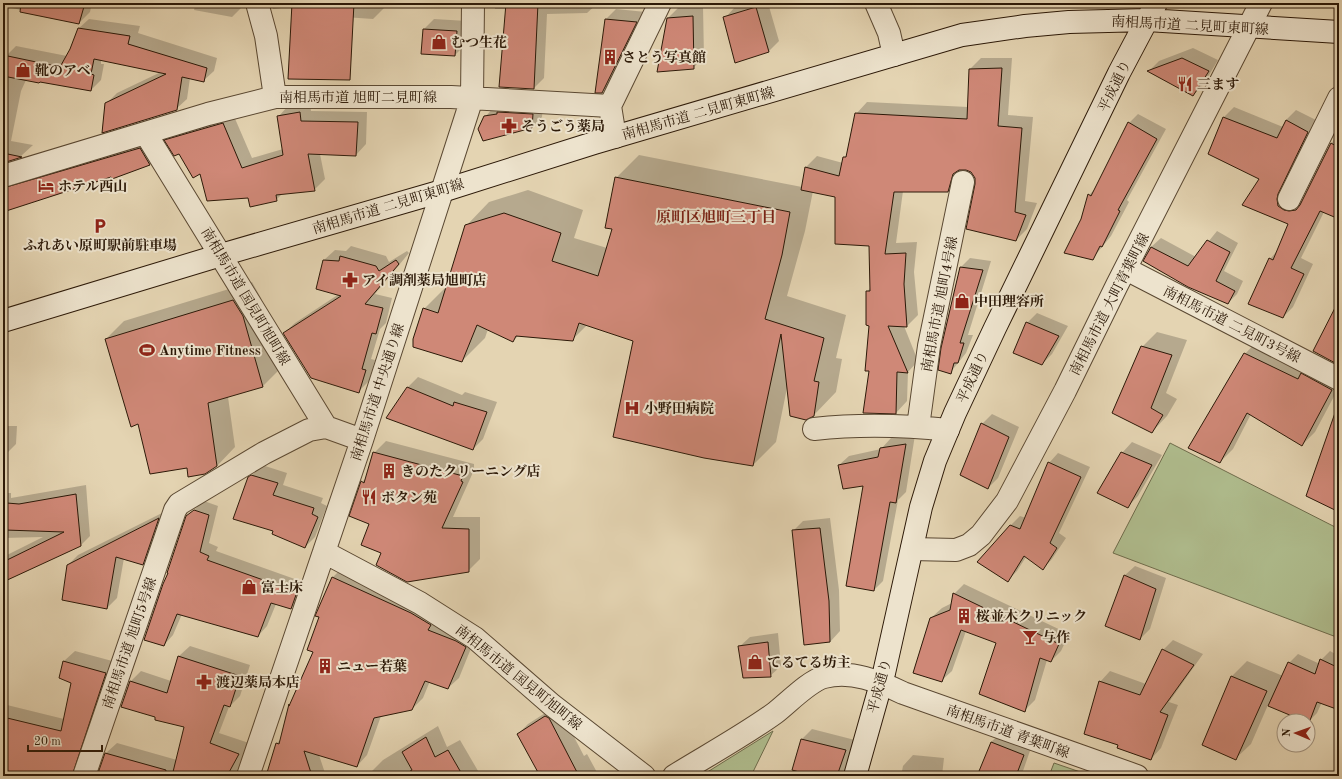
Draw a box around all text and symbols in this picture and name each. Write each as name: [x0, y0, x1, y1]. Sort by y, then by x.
street label: 南相馬市道 二見町東町線: [1111, 14, 1269, 37]
shop icon: むつ生花: [430, 33, 448, 51]
place label: むつ生花: [451, 35, 507, 50]
building icon: さとう写真館: [601, 48, 619, 66]
place label: さとう写真館: [622, 49, 706, 65]
street label: 平成通り: [1095, 58, 1133, 115]
shop icon: 靴のアベ: [14, 61, 32, 79]
place label: 靴のアベ: [35, 63, 90, 78]
restaurant icon: 三ます: [1176, 75, 1194, 93]
place label: 三ます: [1197, 77, 1239, 92]
street label: 南相馬市道 二見町東町線: [620, 85, 776, 142]
street label: 南相馬市道 旭町二見町線: [279, 90, 437, 105]
pharmacy icon: そうごう薬局: [500, 117, 518, 135]
place label: そうごう薬局: [521, 119, 605, 134]
street label: 南相馬市道 二見町東町線: [310, 176, 466, 237]
hotel icon: ホテル西山: [37, 177, 55, 195]
place label: ホテル西山: [58, 179, 127, 194]
district label: 原町区旭町三丁目: [656, 209, 776, 226]
parking icon: ふれあい原町駅前駐車場: [91, 217, 109, 235]
street label: 南相馬市道 国見町旭町線: [198, 225, 293, 368]
street label: 南相馬市道 大町青葉町線: [1067, 230, 1152, 378]
street label: 南相馬市道 旭町4号線: [919, 235, 960, 373]
place label: ふれあい原町駅前駐車場: [23, 237, 177, 253]
pharmacy icon: アイ調剤薬局旭町店: [341, 271, 359, 289]
place label: アイ調剤薬局旭町店: [362, 273, 487, 288]
street label: 南相馬市道 二見町3号線: [1161, 283, 1303, 366]
shop icon: 中田理容所: [953, 292, 971, 310]
place label: 中田理容所: [974, 294, 1044, 309]
street label: 南相馬市道 中央通り線: [348, 321, 407, 463]
sports icon: Anytime Fitness: [138, 341, 156, 359]
place label: Anytime Fitness: [159, 344, 261, 358]
street label: 平成通り: [954, 349, 991, 406]
hospital icon: 小野田病院: [623, 399, 641, 417]
place label: 小野田病院: [644, 401, 714, 416]
building icon: きのたクリーニング店: [380, 462, 398, 480]
place label: きのたクリーニング店: [401, 464, 541, 479]
restaurant icon: ボタン苑: [360, 488, 378, 506]
place label: ボタン苑: [381, 490, 437, 505]
street label: 南相馬市道 旭町5号線: [100, 575, 159, 711]
shop icon: 富士床: [240, 578, 258, 596]
place label: 富士床: [261, 580, 303, 595]
building icon: 桜並木クリニック: [955, 607, 973, 625]
place label: 桜並木クリニック: [976, 609, 1087, 624]
street label: 南相馬市道 国見町旭町線: [453, 622, 585, 733]
bar icon: 与作: [1021, 628, 1039, 646]
place label: 与作: [1042, 629, 1070, 645]
shop icon: てるてる坊主: [746, 653, 764, 671]
place label: てるてる坊主: [767, 654, 851, 670]
building icon: ニュー若葉: [316, 657, 334, 675]
street label: 平成通り: [865, 657, 894, 715]
place label: ニュー若葉: [337, 659, 407, 674]
pharmacy icon: 渡辺薬局本店: [195, 673, 213, 691]
place label: 渡辺薬局本店: [216, 675, 300, 690]
street label: 南相馬市道 青葉町線: [944, 702, 1071, 761]
north arrow: [1276, 713, 1316, 753]
scale bar: [28, 727, 102, 753]
text: N: [1282, 728, 1293, 737]
text: 20 m: [34, 736, 61, 748]

